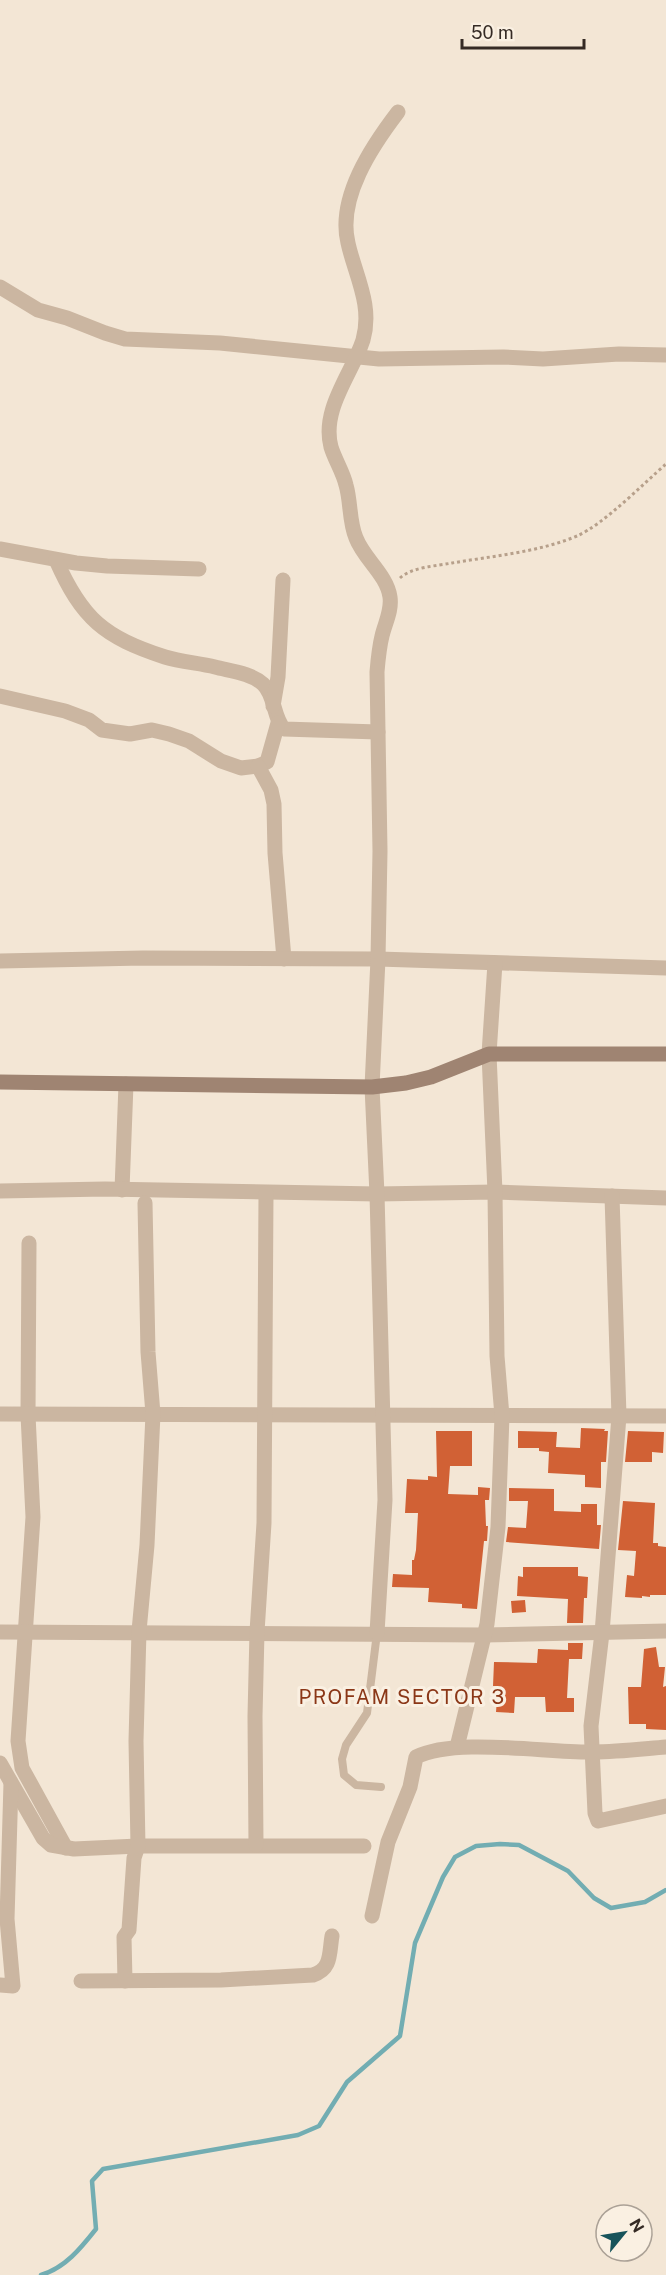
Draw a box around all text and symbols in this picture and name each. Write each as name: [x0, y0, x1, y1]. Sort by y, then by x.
scale bar: [462, 12, 584, 50]
text: 50 m: [471, 22, 514, 43]
district label: PROFAM SECTOR 3: [298, 1685, 506, 1709]
north arrow: [594, 2203, 654, 2263]
text: N: [625, 2216, 648, 2236]

